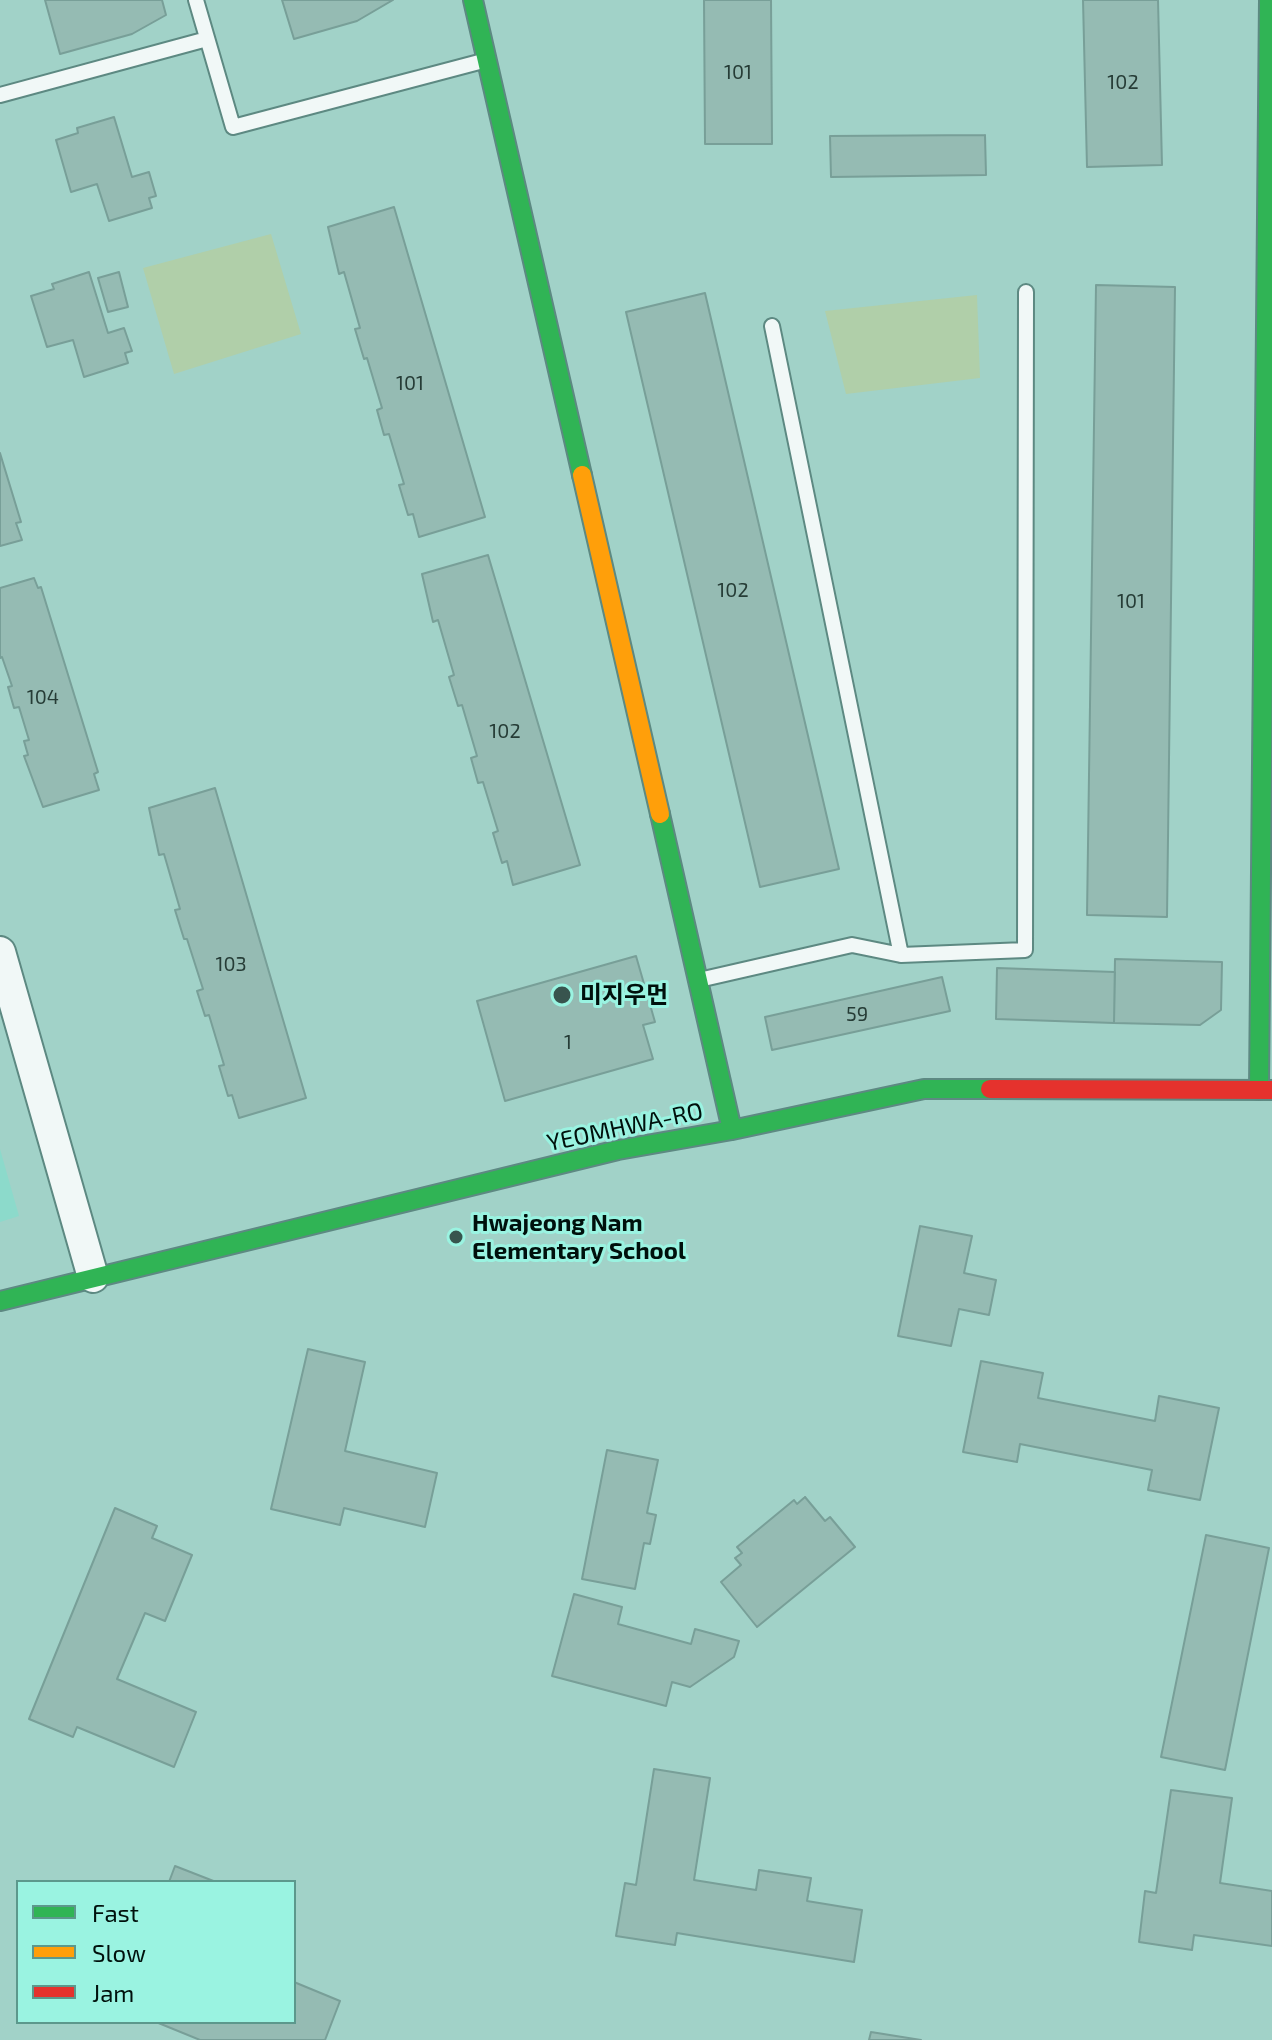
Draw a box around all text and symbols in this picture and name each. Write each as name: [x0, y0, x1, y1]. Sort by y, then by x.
house number: 101: [724, 60, 752, 84]
house number: 102: [1107, 70, 1139, 94]
house number: 101: [396, 371, 424, 395]
house number: 102: [717, 578, 749, 602]
house number: 101: [1117, 589, 1145, 613]
house number: 104: [27, 685, 59, 709]
house number: 102: [489, 719, 521, 743]
house number: 103: [215, 952, 247, 976]
place label: 미지우먼: [580, 981, 668, 1009]
marker: 미지우먼: [551, 984, 573, 1006]
house number: 59: [846, 1002, 868, 1026]
house number: 1: [564, 1030, 572, 1054]
street label: YEOMHWA-RO: [544, 1096, 706, 1158]
place label: Hwajeong Nam Elementary School: [472, 1209, 686, 1265]
marker: Hwajeong Nam Elementary School: [447, 1228, 465, 1246]
legend: [16, 1880, 296, 2024]
text: Fast: [92, 1898, 139, 1927]
text: Slow: [92, 1938, 146, 1967]
text: Jam: [92, 1978, 134, 2007]

